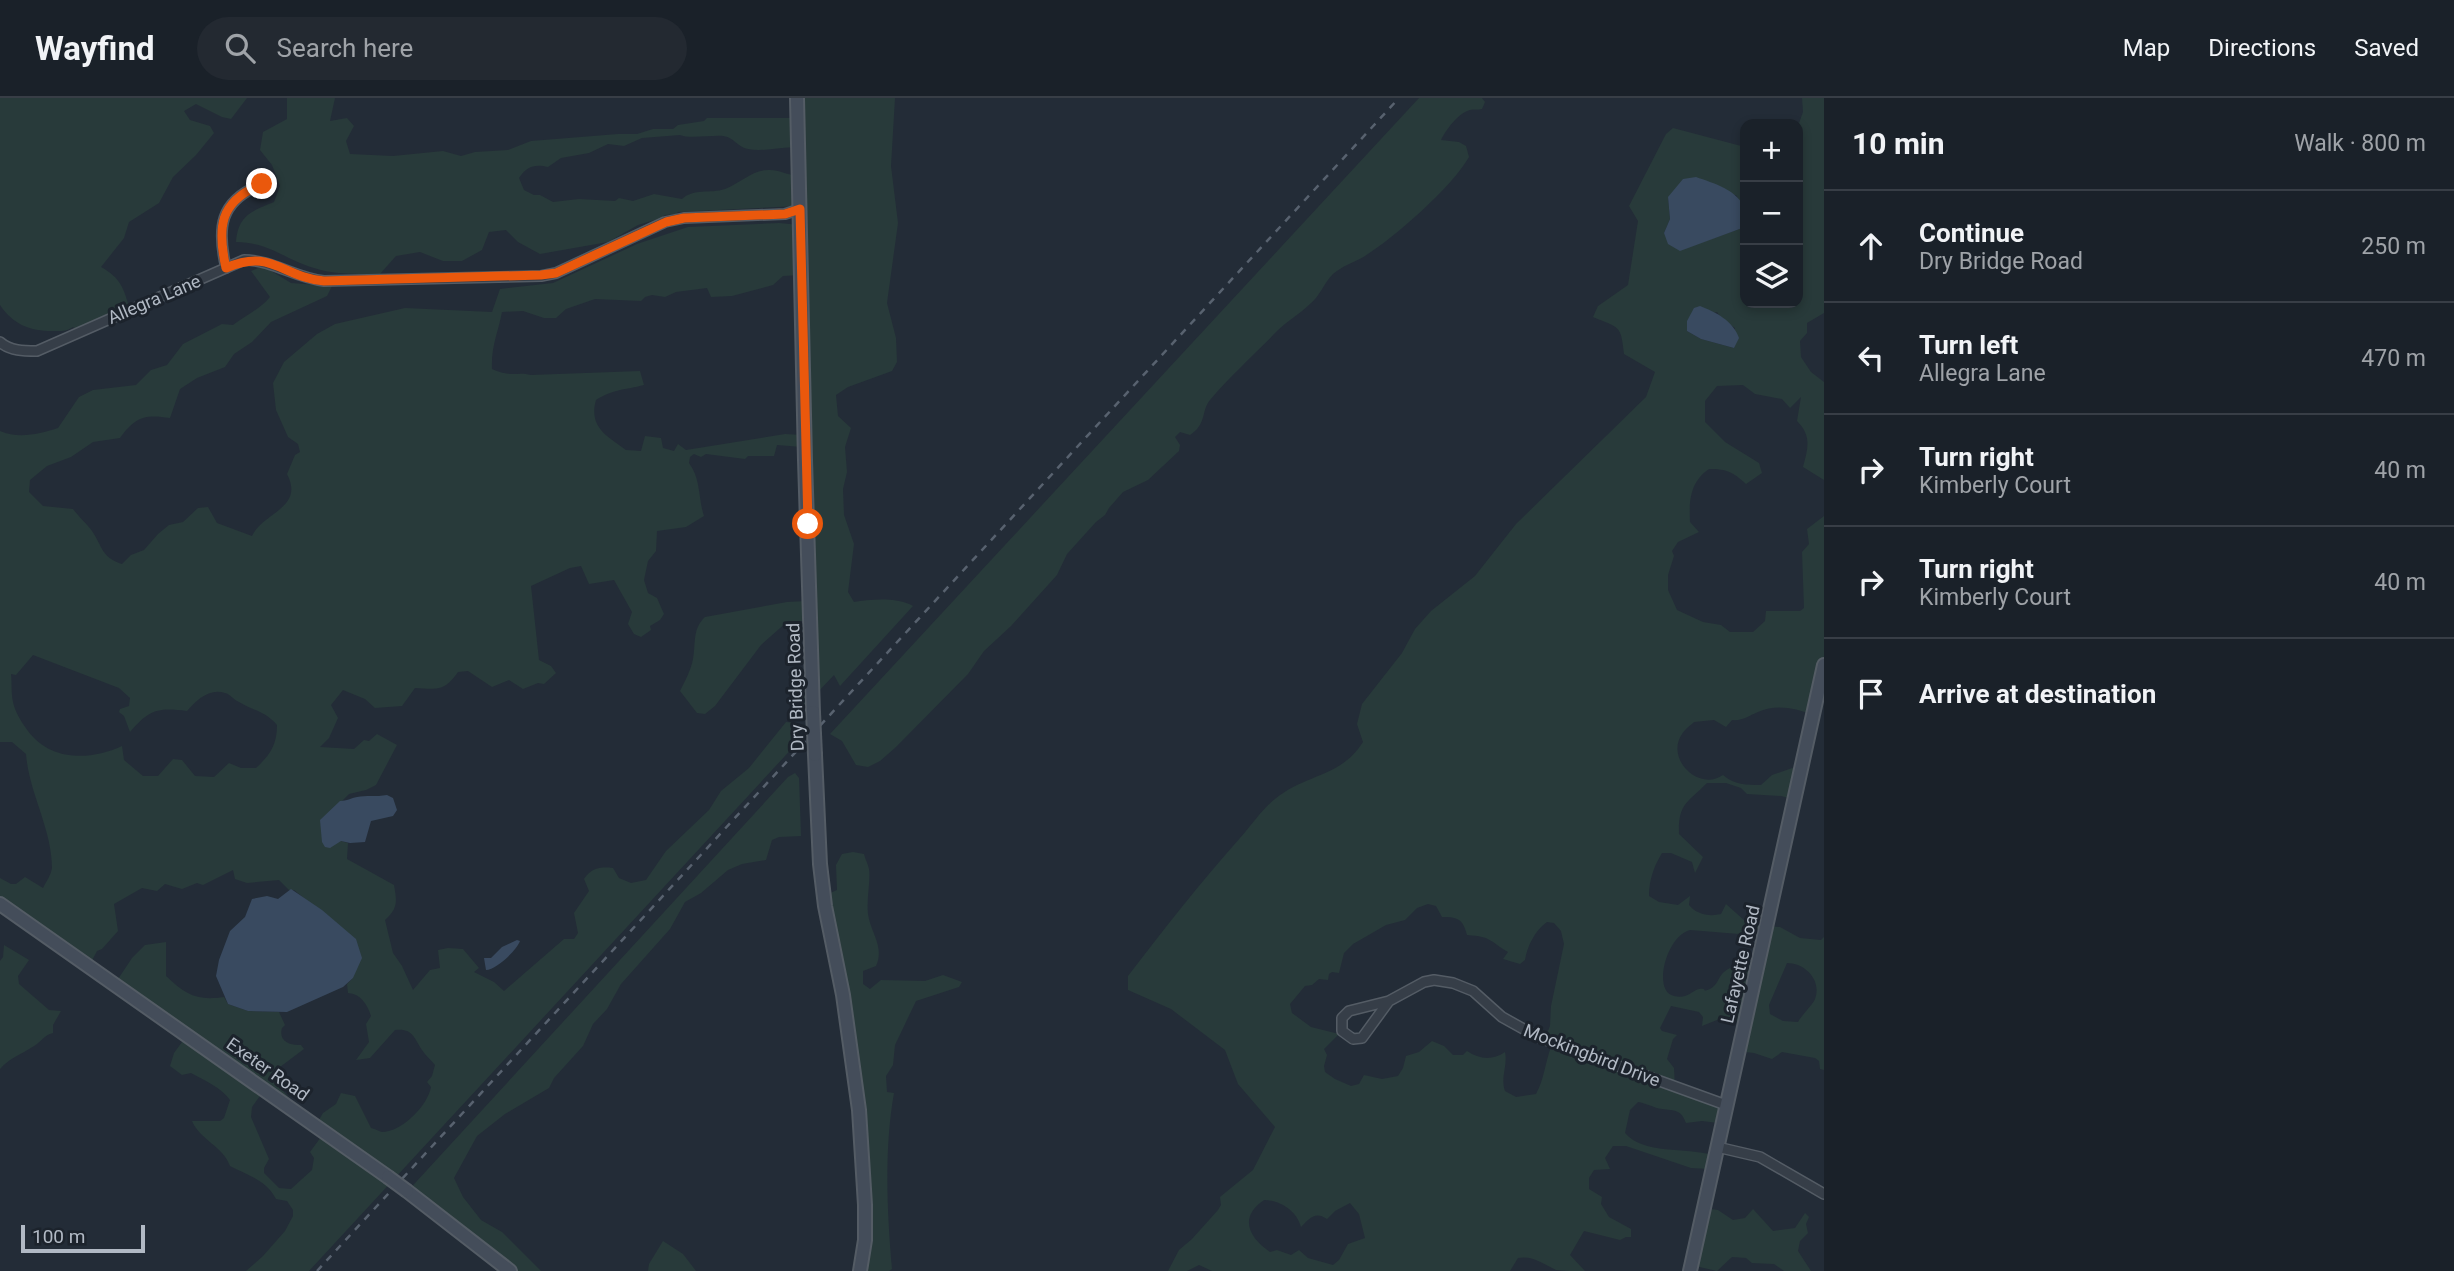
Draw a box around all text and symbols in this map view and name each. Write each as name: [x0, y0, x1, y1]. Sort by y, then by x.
search box: [197, 17, 687, 80]
text: Wayfind: [35, 29, 155, 68]
icon: search: [221, 29, 259, 67]
text: Search here: [277, 33, 413, 63]
text: Map: [2123, 34, 2170, 62]
text: Directions: [2208, 34, 2316, 62]
text: Saved: [2354, 34, 2419, 62]
map controls: [1740, 119, 1803, 308]
button: +: [1740, 119, 1803, 182]
text: 10 min: [1852, 126, 1945, 161]
text: Walk · 800 m: [2294, 130, 2426, 157]
route end: [246, 168, 277, 199]
button: −: [1740, 182, 1803, 245]
text: Continue: [1919, 218, 2024, 248]
icon: ahead: [1852, 227, 1890, 265]
text: 250 m: [2361, 233, 2426, 260]
button: layers: [1740, 245, 1803, 308]
text: Dry Bridge Road: [1919, 248, 2083, 275]
street label: Allegra Lane: [104, 270, 204, 328]
text: Turn left: [1919, 330, 2018, 360]
icon: left: [1852, 339, 1890, 377]
text: 470 m: [2361, 345, 2426, 372]
text: Allegra Lane: [1919, 360, 2046, 387]
text: Turn right: [1919, 442, 2034, 472]
icon: right: [1852, 451, 1890, 489]
text: 40 m: [2374, 457, 2426, 484]
text: Kimberly Court: [1919, 472, 2071, 499]
route start: [792, 508, 823, 539]
text: Turn right: [1919, 554, 2034, 584]
icon: right: [1852, 563, 1890, 601]
text: 40 m: [2374, 569, 2426, 596]
text: Kimberly Court: [1919, 584, 2071, 611]
street label: Dry Bridge Road: [782, 623, 808, 751]
icon: arrive: [1852, 675, 1890, 713]
text: Arrive at destination: [1919, 679, 2156, 709]
street label: Lafayette Road: [1716, 903, 1764, 1025]
street label: Mockingbird Drive: [1521, 1019, 1663, 1091]
street label: Exeter Road: [223, 1033, 313, 1105]
scale bar: [21, 1222, 145, 1254]
text: 100 m: [32, 1225, 85, 1248]

